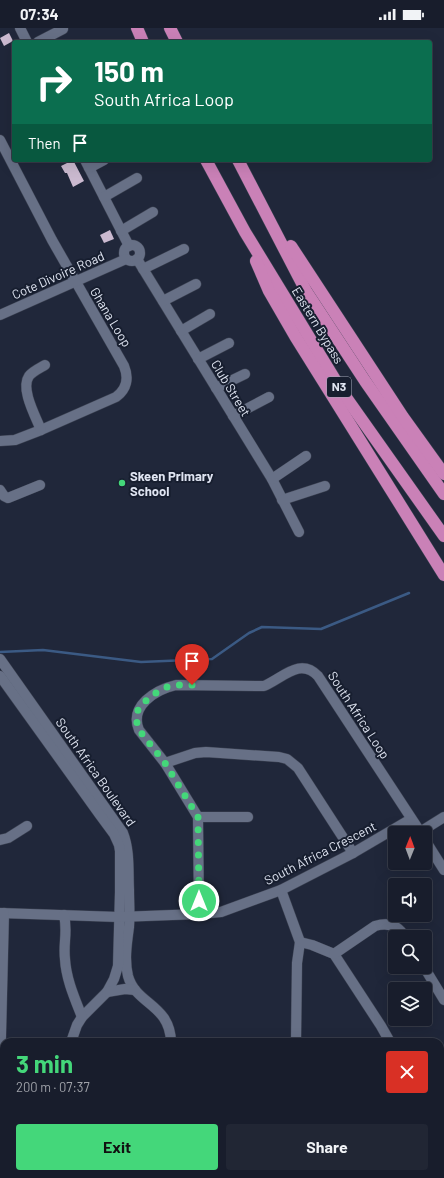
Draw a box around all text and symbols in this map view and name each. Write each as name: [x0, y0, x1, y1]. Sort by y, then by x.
text: 07:34: [20, 5, 59, 23]
text: 150 m: [94, 54, 164, 88]
icon: right: [28, 56, 80, 108]
text: South Africa Loop: [94, 88, 234, 110]
icon: arrive: [69, 132, 91, 154]
text: Then: [28, 134, 61, 152]
street label: Cote Divoire Road: [9, 247, 107, 303]
street label: Ghana Loop: [87, 284, 135, 350]
street label: Eastern Bypass: [289, 284, 347, 366]
street label: Club Street: [208, 357, 254, 419]
road number: N3: [327, 377, 351, 397]
place label: Skeen Primary School: [130, 468, 214, 499]
marker: Skeen Primary School: [117, 478, 127, 488]
pin: [175, 644, 209, 685]
icon: arrive: [181, 650, 203, 672]
street label: South Africa Loop: [325, 668, 393, 762]
street label: South Africa Boulevard: [53, 715, 139, 829]
street label: South Africa Crescent: [261, 818, 379, 888]
north arrow: [388, 826, 432, 870]
map controls: [388, 826, 432, 1026]
button: sound: [388, 878, 432, 922]
position arrow: [178, 880, 220, 922]
button: search: [388, 930, 432, 974]
button: layers: [388, 982, 432, 1026]
text: 3 min: [16, 1049, 73, 1078]
button: close: [386, 1051, 428, 1093]
text: 200 m · 07:37: [16, 1079, 90, 1095]
button: Exit: [16, 1124, 218, 1170]
button: Share: [226, 1124, 428, 1170]

